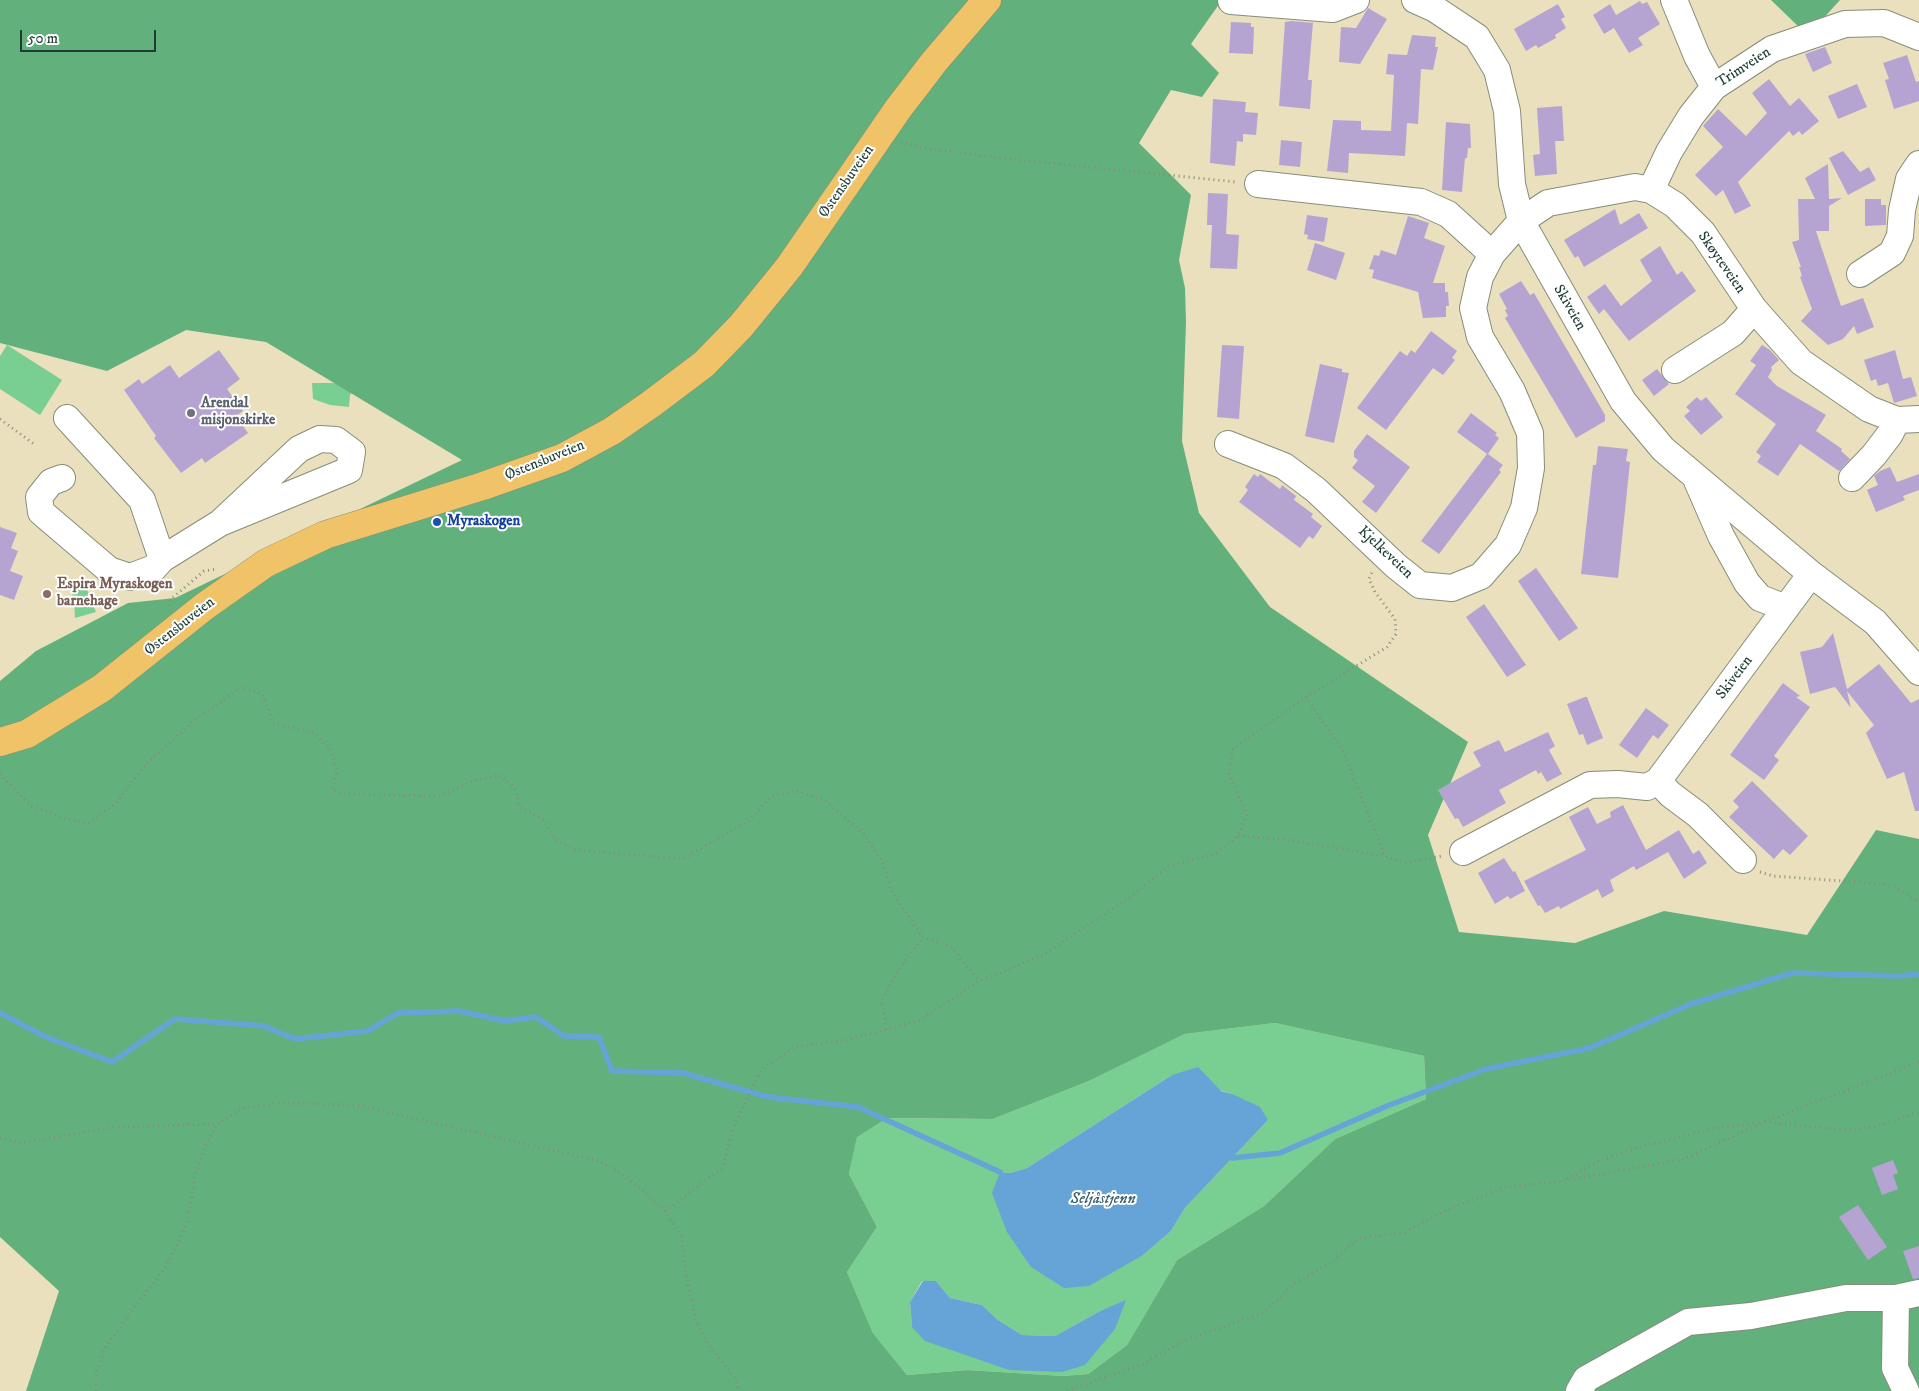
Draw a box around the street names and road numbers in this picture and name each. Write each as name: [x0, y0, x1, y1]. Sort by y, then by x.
street label: Trimveien: [1713, 44, 1775, 92]
street label: Østensbuveien: [815, 142, 879, 222]
street label: Skøyteveien: [1693, 229, 1749, 297]
street label: Skiveien: [1549, 282, 1589, 334]
street label: Østensbuveien: [502, 437, 588, 485]
street label: Kjelkeveien: [1354, 523, 1416, 583]
street label: Østensbuveien: [141, 594, 219, 660]
street label: Skiveien: [1713, 653, 1757, 703]

